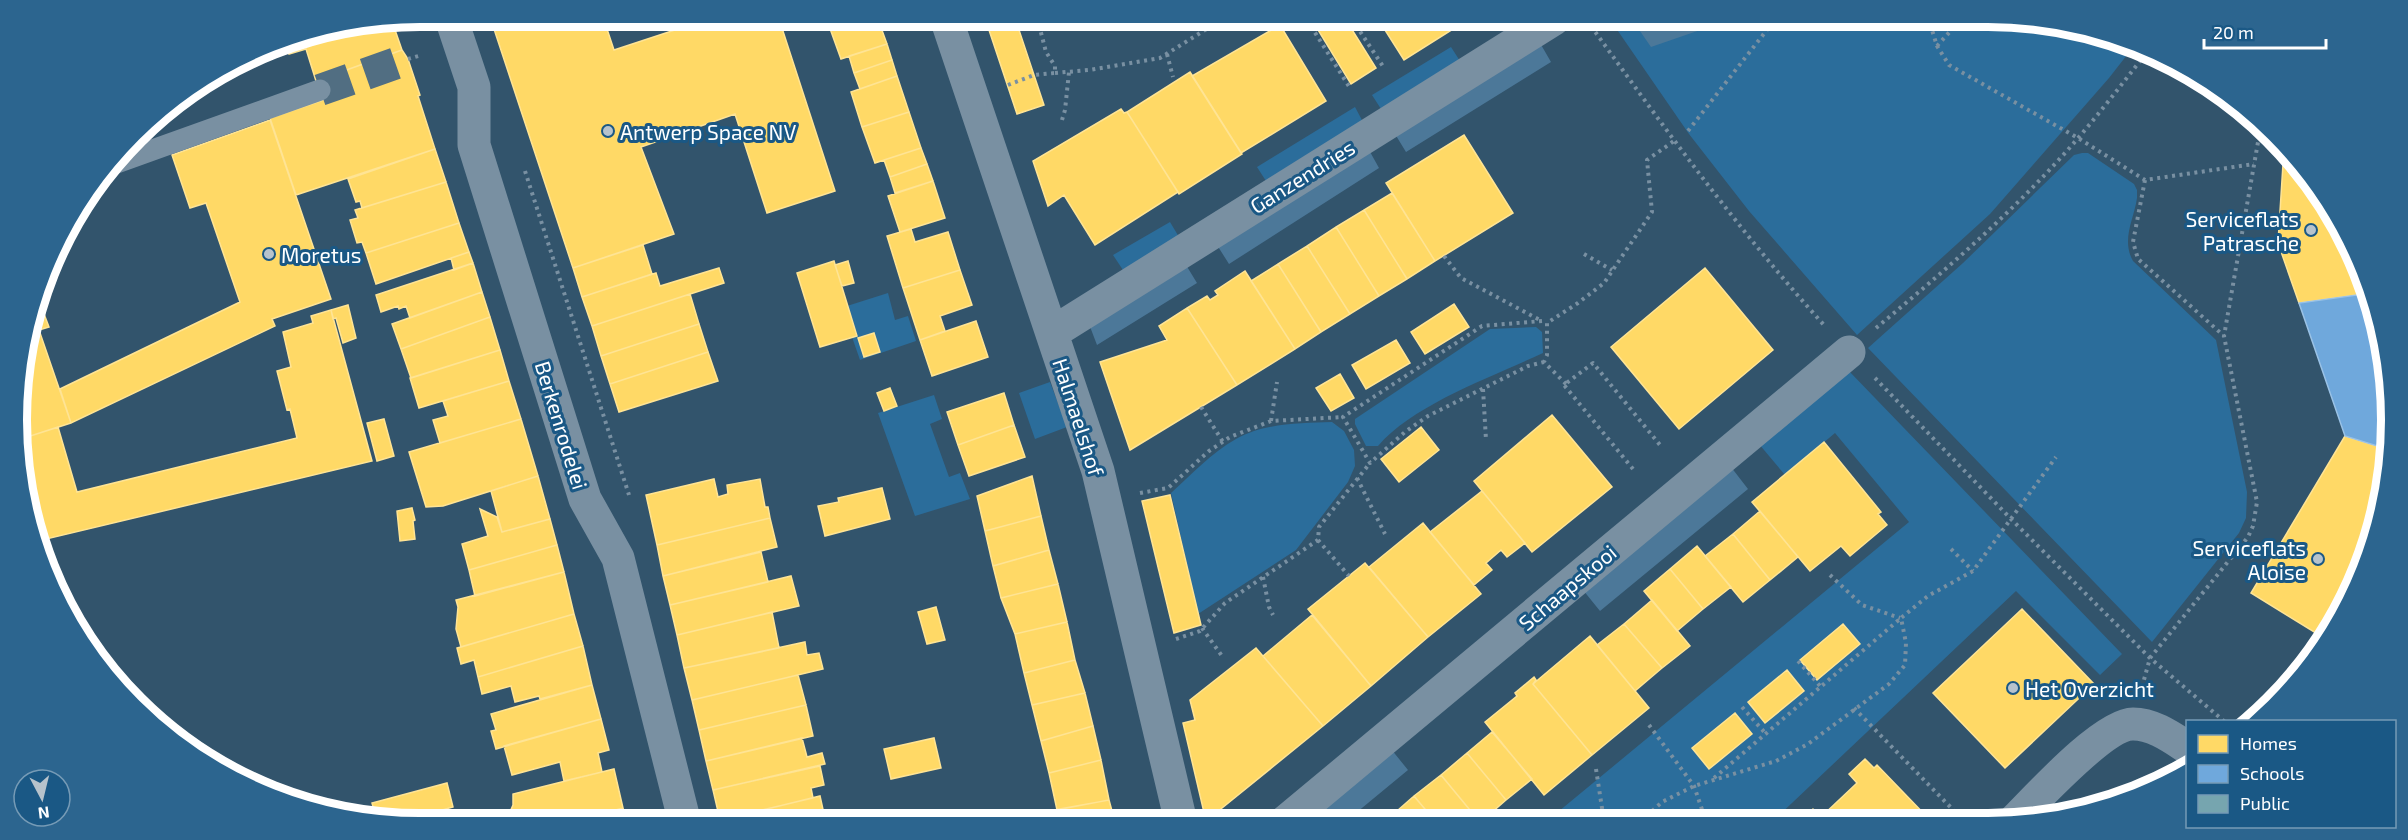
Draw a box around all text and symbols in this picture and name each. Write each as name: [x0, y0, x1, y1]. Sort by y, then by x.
scale bar: [2204, 12, 2326, 50]
text: 20 m: [2213, 21, 2254, 43]
place label: Antwerp Space NV: [620, 119, 796, 144]
marker: Antwerp Space NV: [601, 124, 615, 138]
street label: Ganzendries: [1245, 134, 1359, 218]
place label: Serviceflats Patrasche: [2186, 206, 2299, 255]
marker: Serviceflats Patrasche: [2304, 223, 2318, 237]
place label: Moretus: [281, 242, 361, 267]
marker: Moretus: [262, 247, 276, 261]
street label: Halmaelshof: [1048, 355, 1110, 480]
street label: Berkenrodelei: [531, 358, 593, 492]
place label: Serviceflats Aloise: [2193, 535, 2306, 584]
street label: Schaapskooi: [1513, 539, 1621, 635]
marker: Serviceflats Aloise: [2311, 552, 2325, 566]
place label: Het Overzicht: [2025, 676, 2154, 701]
marker: Het Overzicht: [2006, 681, 2020, 695]
legend: [2186, 720, 2396, 828]
text: Homes: [2240, 732, 2297, 754]
text: Schools: [2240, 762, 2304, 784]
north arrow: [12, 768, 72, 828]
text: Public: [2240, 792, 2290, 814]
text: N: [37, 803, 51, 824]

